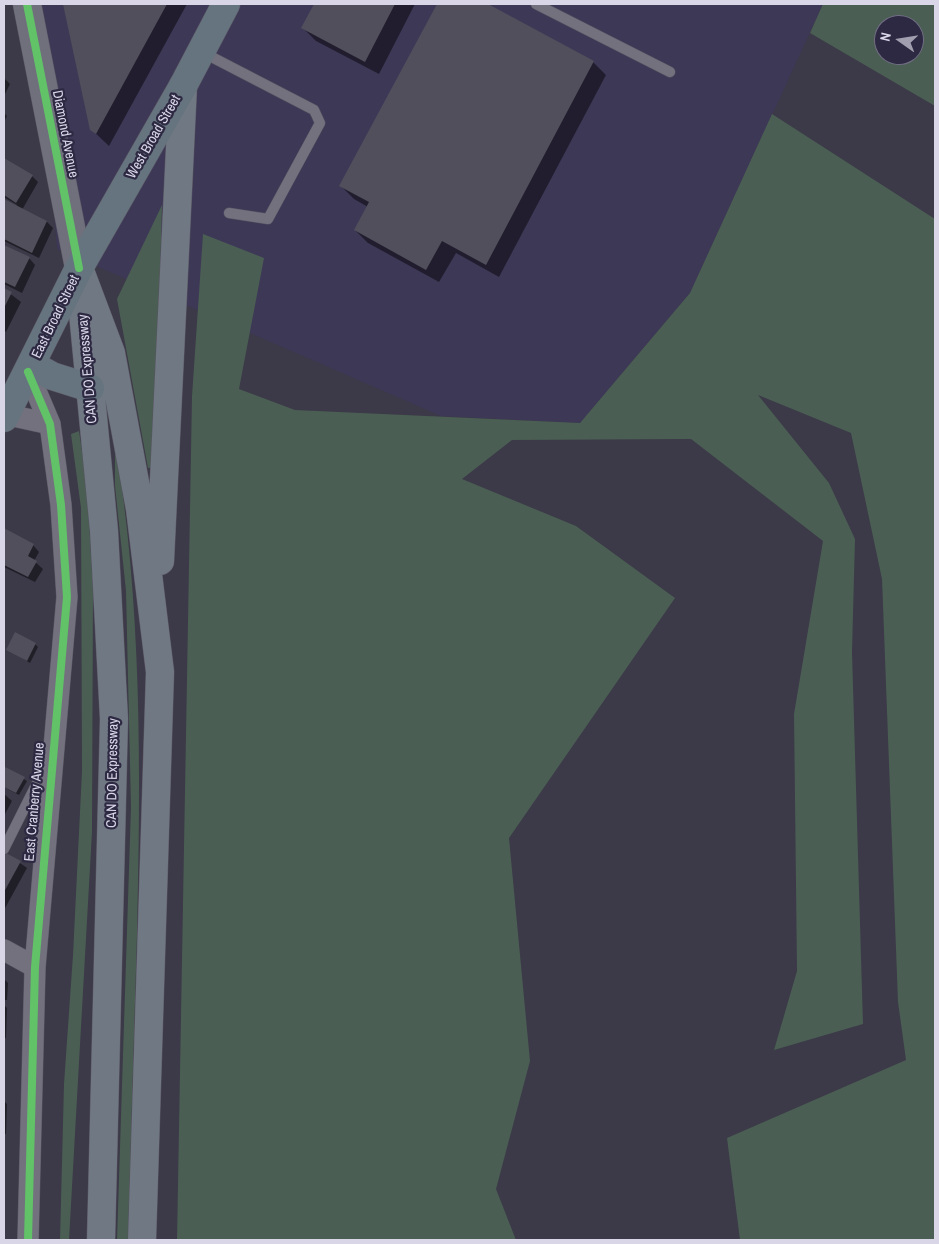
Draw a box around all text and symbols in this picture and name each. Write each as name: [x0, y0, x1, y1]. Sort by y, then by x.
north arrow: [874, 15, 924, 65]
text: N: [876, 31, 895, 43]
street label: Diamond Avenue: [48, 89, 82, 179]
street label: West Broad Street: [123, 92, 185, 182]
street label: East Broad Street: [29, 273, 83, 361]
street label: CAN DO Expressway: [75, 314, 101, 424]
street label: CAN DO Expressway: [104, 718, 122, 828]
street label: East Cranberry Avenue: [21, 742, 49, 862]

